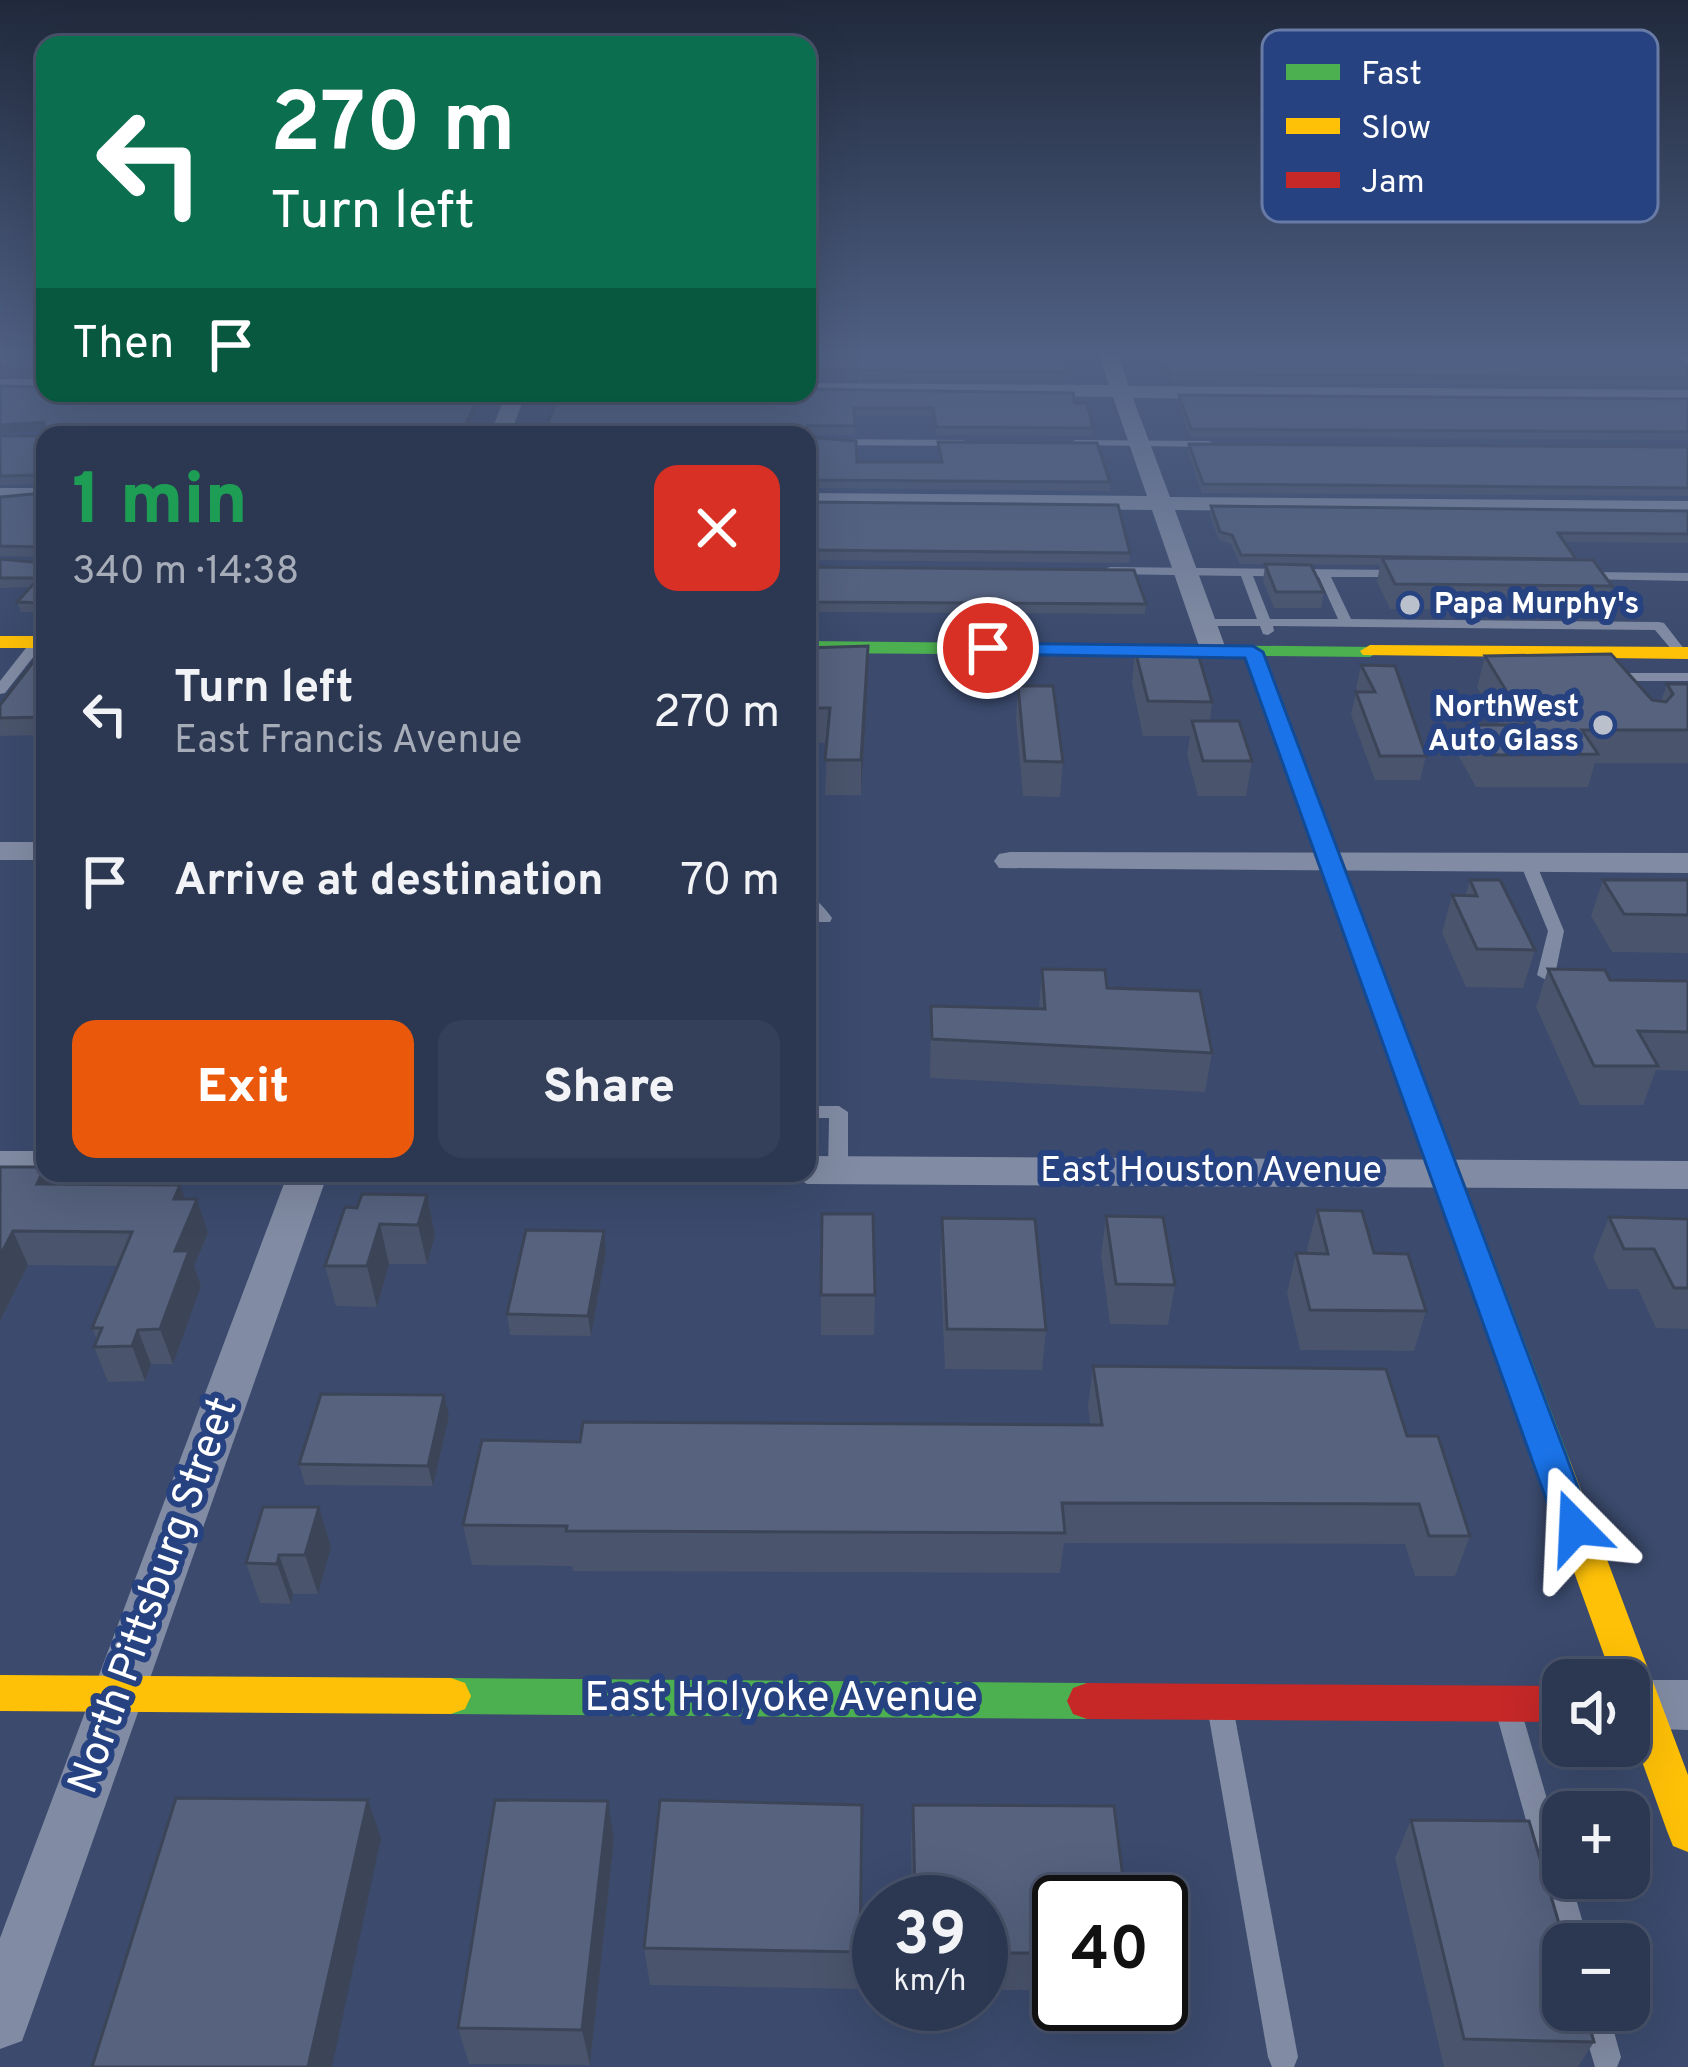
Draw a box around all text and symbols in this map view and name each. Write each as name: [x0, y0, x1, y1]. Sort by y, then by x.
legend: [1262, 30, 1658, 222]
text: Fast: [1361, 55, 1422, 97]
text: 270 m: [270, 75, 516, 181]
icon: left: [72, 84, 228, 240]
text: Slow: [1361, 109, 1431, 151]
text: Jam: [1361, 163, 1425, 205]
text: Turn left: [270, 179, 475, 248]
icon: arrive: [198, 312, 264, 378]
text: Then: [72, 317, 174, 374]
text: 1 min: [72, 458, 248, 550]
button: close: [654, 465, 780, 591]
text: 340 m · 14:38: [72, 549, 299, 598]
place label: Papa Murphy's: [1434, 587, 1639, 624]
marker: Papa Murphy's: [1397, 592, 1423, 618]
pin: [937, 597, 1039, 699]
icon: arrive: [955, 615, 1021, 681]
text: Turn left: [174, 661, 353, 718]
icon: left: [72, 681, 138, 747]
text: 270 m: [653, 686, 780, 743]
place label: NorthWest Auto Glass: [1428, 690, 1579, 761]
marker: NorthWest Auto Glass: [1590, 712, 1616, 738]
text: East Francis Avenue: [174, 718, 522, 767]
icon: arrive: [72, 849, 138, 915]
text: Arrive at destination: [174, 854, 604, 911]
text: 70 m: [680, 854, 780, 911]
button: Exit: [72, 1020, 414, 1158]
button: Share: [438, 1020, 780, 1158]
street label: East Houston Avenue: [1040, 1149, 1382, 1195]
street label: North Pittsburg Street: [59, 1390, 251, 1802]
position arrow: [1512, 1464, 1638, 1590]
map controls: [1542, 1659, 1650, 2031]
button: sound: [1542, 1659, 1650, 1767]
street label: East Holyoke Avenue: [584, 1673, 978, 1726]
button: +: [1542, 1791, 1650, 1899]
speed limit sign: 40: [1032, 1875, 1188, 2031]
text: 39: [894, 1900, 966, 1976]
button: −: [1542, 1923, 1650, 2031]
text: km/h: [894, 1964, 966, 2001]

